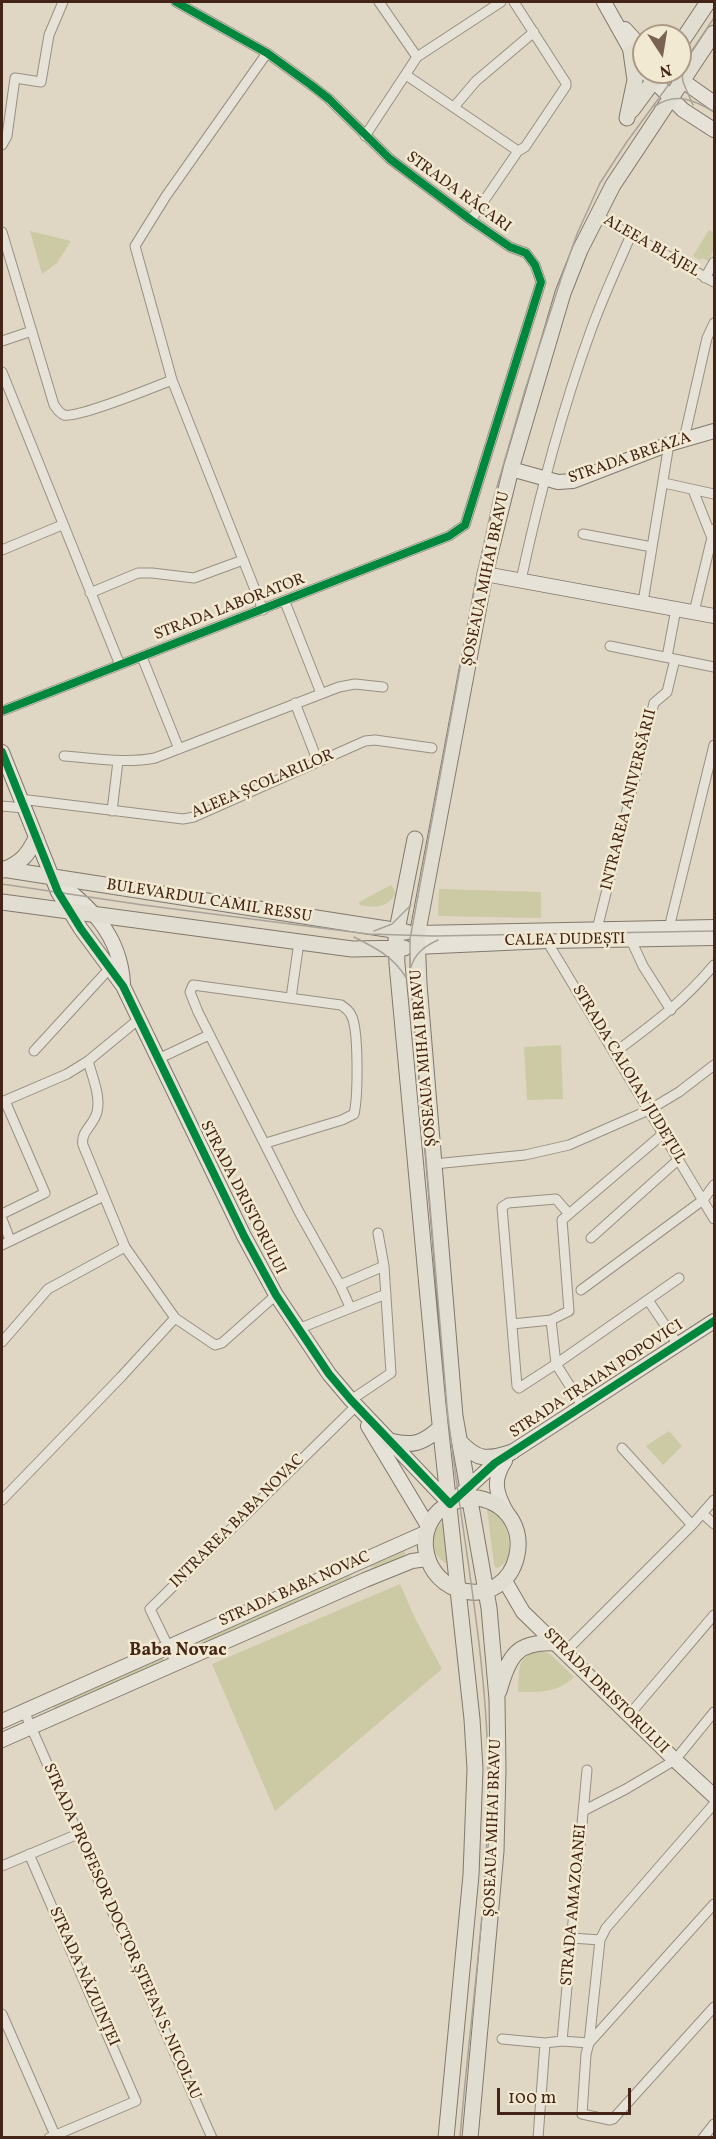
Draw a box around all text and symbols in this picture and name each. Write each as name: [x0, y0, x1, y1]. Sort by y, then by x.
north arrow: [632, 24, 692, 84]
text: N: [657, 58, 673, 82]
street label: STRADA RĂCARI: [402, 148, 514, 238]
street label: ALEEA BLĂJEL: [600, 212, 702, 282]
street label: STRADA BREAZA: [566, 429, 694, 489]
street label: ȘOSEAUA MIHAI BRAVU: [459, 490, 515, 668]
street label: STRADA LABORATOR: [152, 570, 308, 646]
street label: INTRAREA ANIVERSĂRII: [598, 707, 662, 893]
street label: ALEEA ȘCOLARILOR: [189, 746, 337, 824]
street label: BULEVARDUL CAMIL RESSU: [105, 876, 313, 928]
street label: CALEA DUDEȘTI: [504, 930, 626, 952]
street label: ȘOSEAUA MIHAI BRAVU: [408, 968, 442, 1148]
street label: STRADA CALOIAN JUDEȚUL: [567, 982, 689, 1168]
street label: STRADA DRISTORULUI: [195, 1118, 289, 1278]
street label: STRADA TRAIAN POPOVICI: [507, 1317, 687, 1443]
street label: INTRAREA BABA NOVAC: [167, 1451, 309, 1593]
street label: STRADA BABA NOVAC: [216, 1548, 374, 1632]
street label: STRADA DRISTORULUI: [538, 1625, 672, 1759]
district label: Baba Novac: [129, 1641, 227, 1663]
street label: ȘOSEAUA MIHAI BRAVU: [481, 1739, 507, 1917]
street label: STRADA PROFESOR DOCTOR ȘTEFAN S. NICOLAU: [38, 1761, 204, 2103]
street label: STRADA AMAZOANEI: [558, 1823, 592, 1987]
street label: STRADA NĂZUINȚEI: [44, 1904, 122, 2050]
scale bar: [500, 2076, 634, 2114]
text: 100 m: [508, 2086, 557, 2111]

